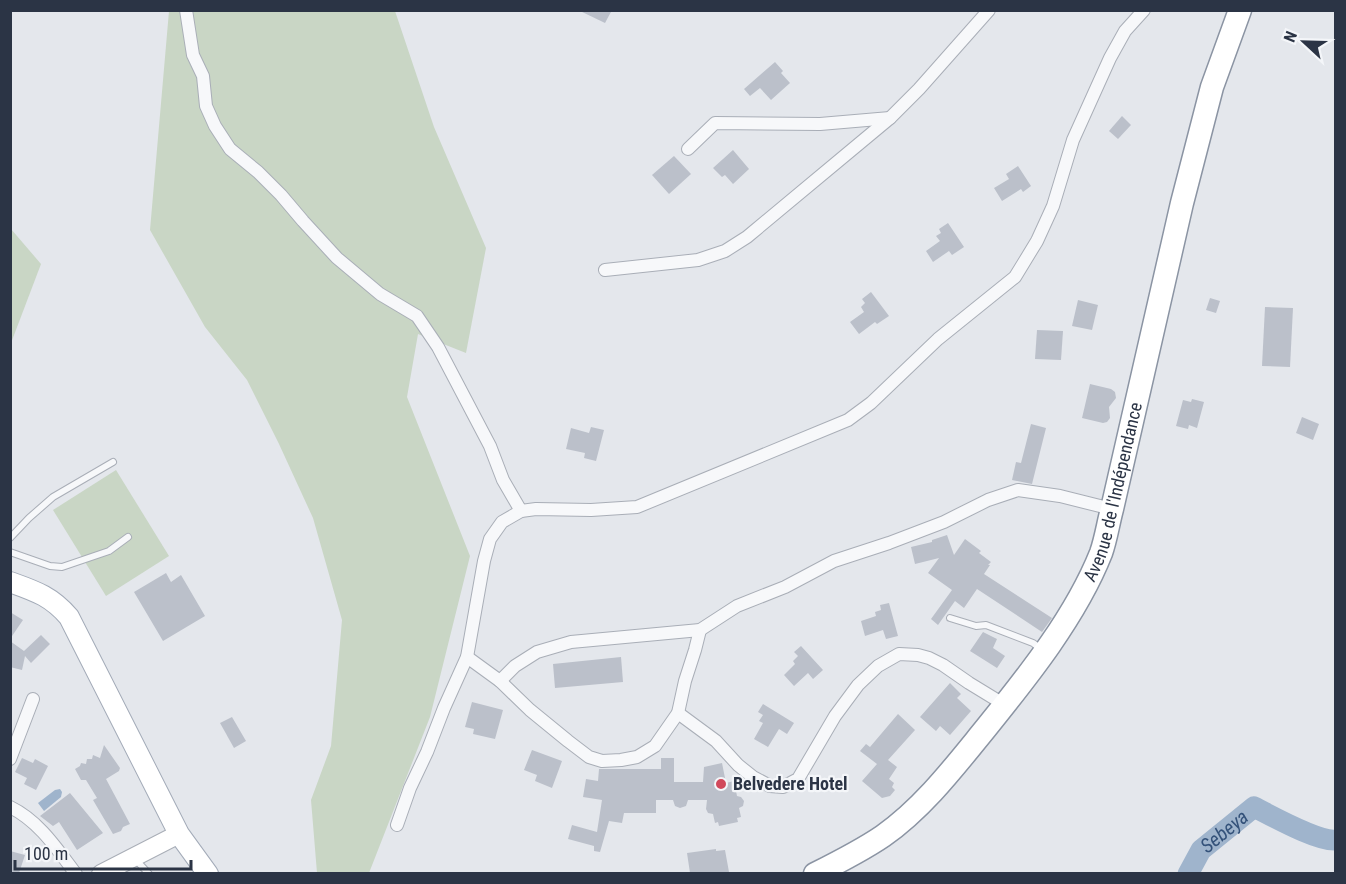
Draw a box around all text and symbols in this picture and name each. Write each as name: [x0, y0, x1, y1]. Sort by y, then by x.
north arrow: [1274, 12, 1334, 72]
text: N: [1280, 28, 1301, 45]
street label: Avenue de l'Indépendance: [1079, 400, 1146, 585]
place label: Belvedere Hotel: [733, 773, 848, 794]
marker: Belvedere Hotel: [714, 777, 728, 791]
water label: Sebeya: [1195, 805, 1253, 858]
scale bar: [15, 833, 190, 871]
text: 100 m: [24, 843, 68, 864]

